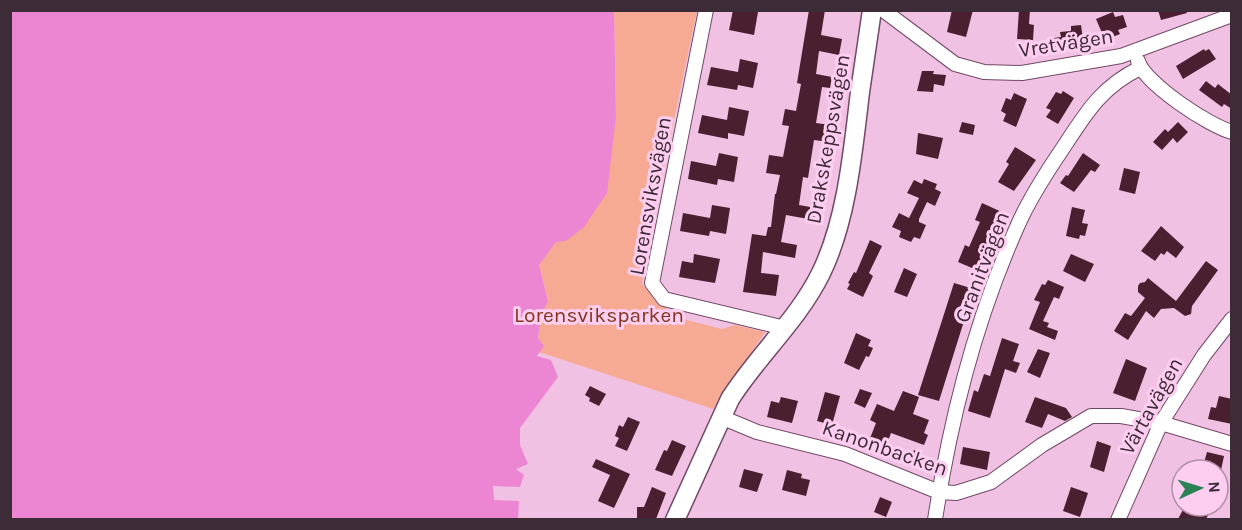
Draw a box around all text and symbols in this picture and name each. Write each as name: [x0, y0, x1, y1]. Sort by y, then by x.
street label: Vretvägen: [1017, 24, 1115, 62]
street label: Drakskeppsvägen: [801, 52, 855, 226]
street label: Lorensviksvägen: [624, 115, 676, 277]
street label: Granitvägen: [950, 208, 1014, 326]
park label: Lorensviksparken: [514, 303, 684, 327]
street label: Värtavägen: [1115, 353, 1187, 459]
street label: Kanonbacken: [819, 415, 951, 481]
north arrow: [1170, 458, 1230, 518]
text: N: [1205, 481, 1224, 493]

